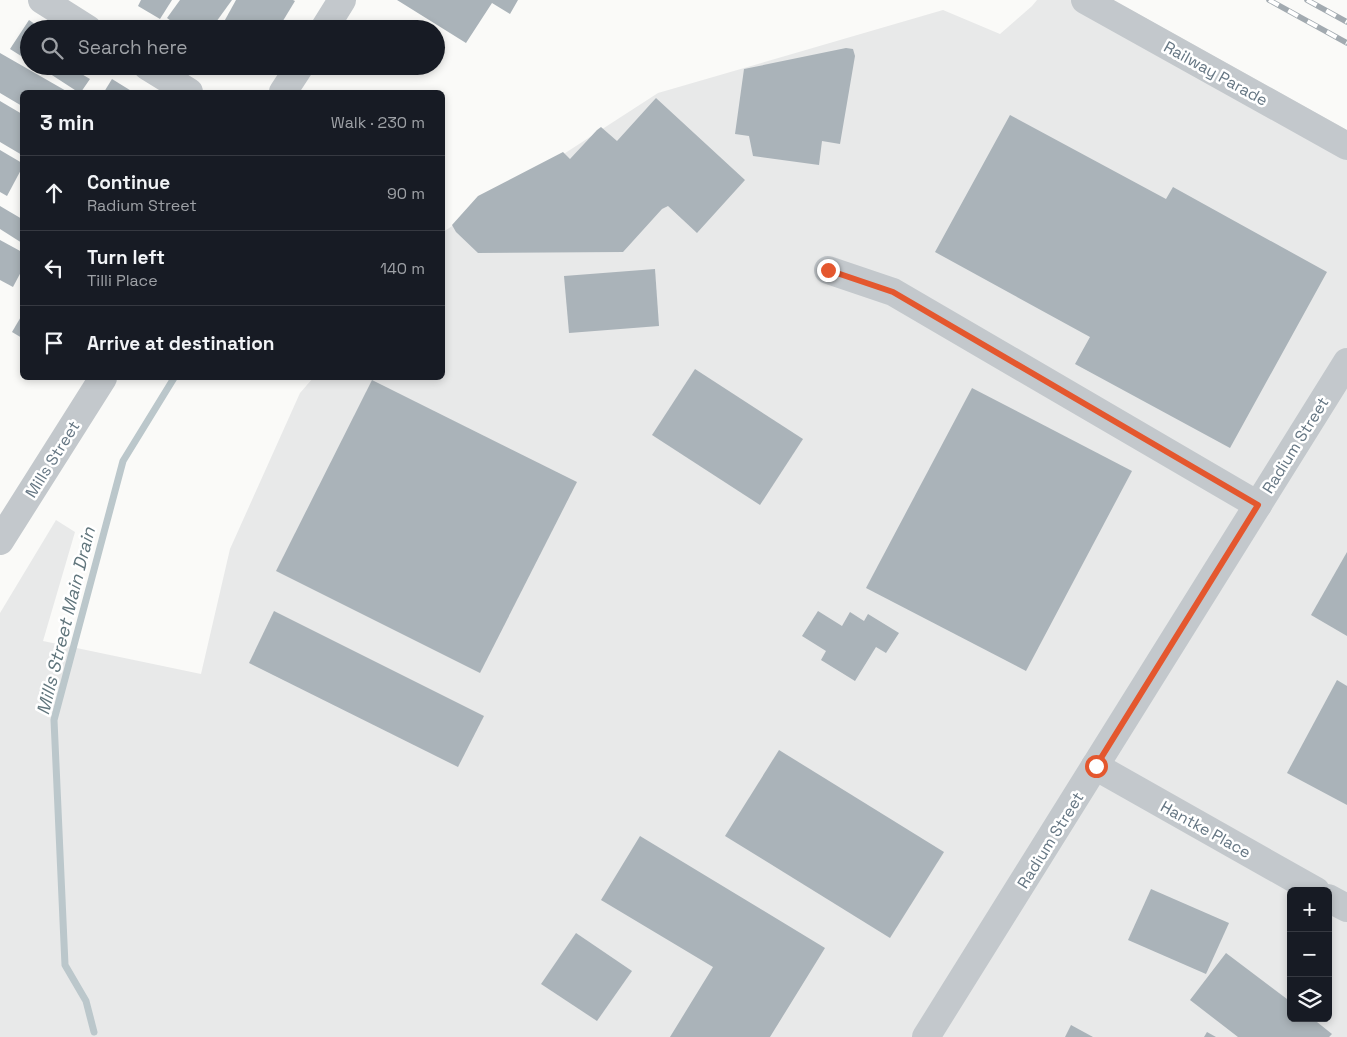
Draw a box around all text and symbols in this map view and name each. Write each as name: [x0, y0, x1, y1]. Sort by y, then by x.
search box: [20, 20, 445, 75]
icon: search: [38, 34, 66, 62]
text: Search here: [78, 35, 188, 60]
street label: Railway Parade: [1160, 36, 1272, 111]
text: 3 min: [40, 109, 95, 136]
text: Walk · 230 m: [331, 112, 425, 133]
text: Continue: [87, 170, 170, 195]
icon: ahead: [40, 179, 68, 207]
text: 90 m: [387, 183, 425, 204]
text: Radium Street: [87, 195, 197, 216]
text: Turn left: [87, 245, 165, 270]
icon: left: [40, 254, 68, 282]
text: 140 m: [380, 258, 425, 279]
route end: [817, 259, 840, 282]
text: Tilli Place: [87, 270, 158, 291]
icon: arrive: [40, 329, 68, 357]
text: Arrive at destination: [87, 331, 275, 356]
street label: Radium Street: [1257, 393, 1333, 497]
street label: Mills Street: [20, 417, 84, 502]
water label: Mills Street Main Drain: [31, 524, 100, 717]
route start: [1085, 755, 1108, 778]
street label: Radium Street: [1012, 788, 1088, 892]
street label: Hantke Place: [1157, 796, 1255, 863]
map controls: [1287, 887, 1332, 1022]
button: +: [1287, 887, 1332, 932]
button: −: [1287, 932, 1332, 977]
button: layers: [1287, 977, 1332, 1022]

